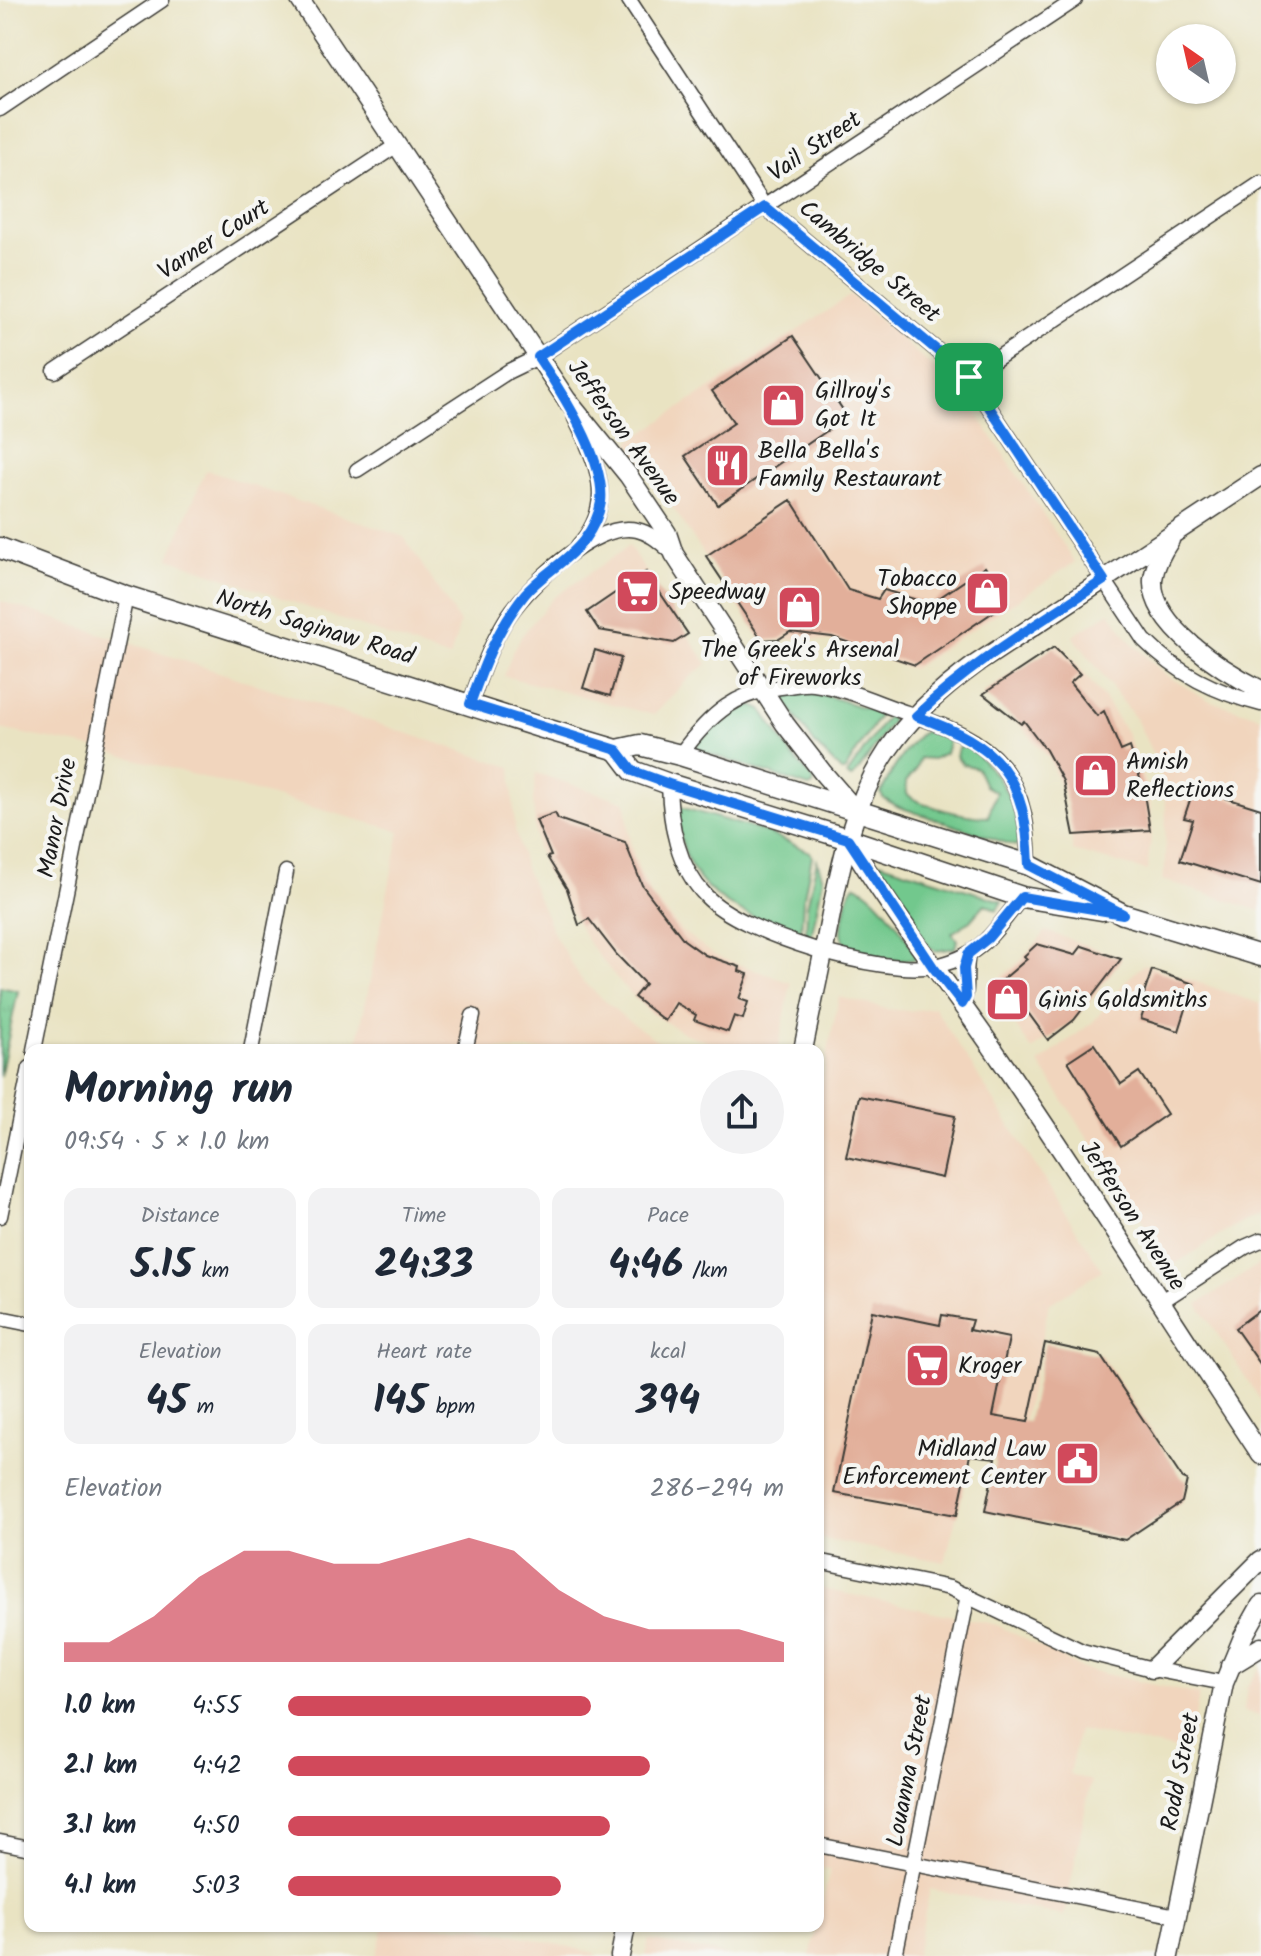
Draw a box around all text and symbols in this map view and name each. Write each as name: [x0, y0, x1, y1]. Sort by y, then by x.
north arrow: [1156, 24, 1236, 104]
map controls: [1156, 24, 1236, 104]
street label: Vail Street: [760, 101, 870, 193]
street label: Varner Court: [150, 189, 279, 291]
street label: Cambridge Street: [789, 191, 949, 334]
pin: [935, 343, 1003, 411]
street label: Jefferson Avenue: [556, 352, 690, 515]
icon: arrive: [947, 355, 991, 399]
place label: Gillroy's Got It: [815, 372, 891, 439]
shop icon: Gillroy's Got It: [760, 381, 808, 429]
place label: Bella Bella's Family Restaurant: [758, 432, 943, 499]
restaurant icon: Bella Bella's Family Restaurant: [703, 441, 751, 489]
place label: Tobacco Shoppe: [877, 560, 957, 627]
supermarket icon: Speedway: [614, 568, 662, 616]
shop icon: Tobacco Shoppe: [964, 569, 1012, 617]
place label: Speedway: [669, 573, 766, 612]
street label: North Saginaw Road: [211, 579, 420, 677]
shop icon: The Greek's Arsenal of Fireworks: [776, 584, 824, 632]
place label: The Greek's Arsenal of Fireworks: [701, 631, 899, 698]
place label: Amish Reflections: [1126, 743, 1234, 810]
shop icon: Amish Reflections: [1071, 752, 1119, 800]
street label: Manor Drive: [27, 754, 89, 881]
shop icon: Ginis Goldsmiths: [983, 976, 1031, 1024]
place label: Ginis Goldsmiths: [1038, 981, 1208, 1020]
text: Morning run: [64, 1056, 293, 1126]
button: share: [700, 1070, 784, 1154]
text: 09:54 · 5 × 1.0 km: [64, 1121, 270, 1163]
street label: Jefferson Avenue: [1069, 1133, 1196, 1299]
text: Distance: [140, 1199, 220, 1234]
text: Time: [402, 1199, 446, 1234]
text: Pace: [647, 1199, 689, 1234]
text: 5.15: [131, 1234, 193, 1298]
text: 24:33: [375, 1234, 473, 1298]
text: 4:46: [608, 1234, 683, 1298]
text: km: [193, 1254, 229, 1289]
text: /km: [683, 1254, 728, 1289]
text: Elevation: [138, 1335, 222, 1370]
text: Heart rate: [376, 1335, 472, 1370]
text: kcal: [650, 1335, 686, 1370]
supermarket icon: Kroger: [903, 1342, 951, 1390]
place label: Kroger: [958, 1347, 1023, 1386]
text: 45: [146, 1370, 188, 1434]
text: 145: [373, 1370, 427, 1434]
text: 394: [636, 1370, 700, 1434]
text: m: [188, 1390, 214, 1425]
text: bpm: [427, 1390, 475, 1425]
place label: Midland Law Enforcement Center: [842, 1430, 1048, 1497]
public building icon: Midland Law Enforcement Center: [1053, 1439, 1101, 1487]
text: Elevation: [64, 1468, 162, 1510]
text: 286–294 m: [650, 1468, 784, 1510]
text: 1.0 km: [64, 1685, 135, 1727]
text: 4:55: [192, 1685, 241, 1727]
street label: Louanna Street: [876, 1691, 944, 1850]
street label: Rodd Street: [1150, 1709, 1212, 1834]
text: 2.1 km: [64, 1745, 137, 1787]
text: 4:42: [192, 1745, 242, 1787]
text: 3.1 km: [64, 1805, 136, 1847]
text: 4:50: [192, 1805, 240, 1847]
text: 4.1 km: [64, 1865, 136, 1907]
text: 5:03: [192, 1865, 240, 1907]

